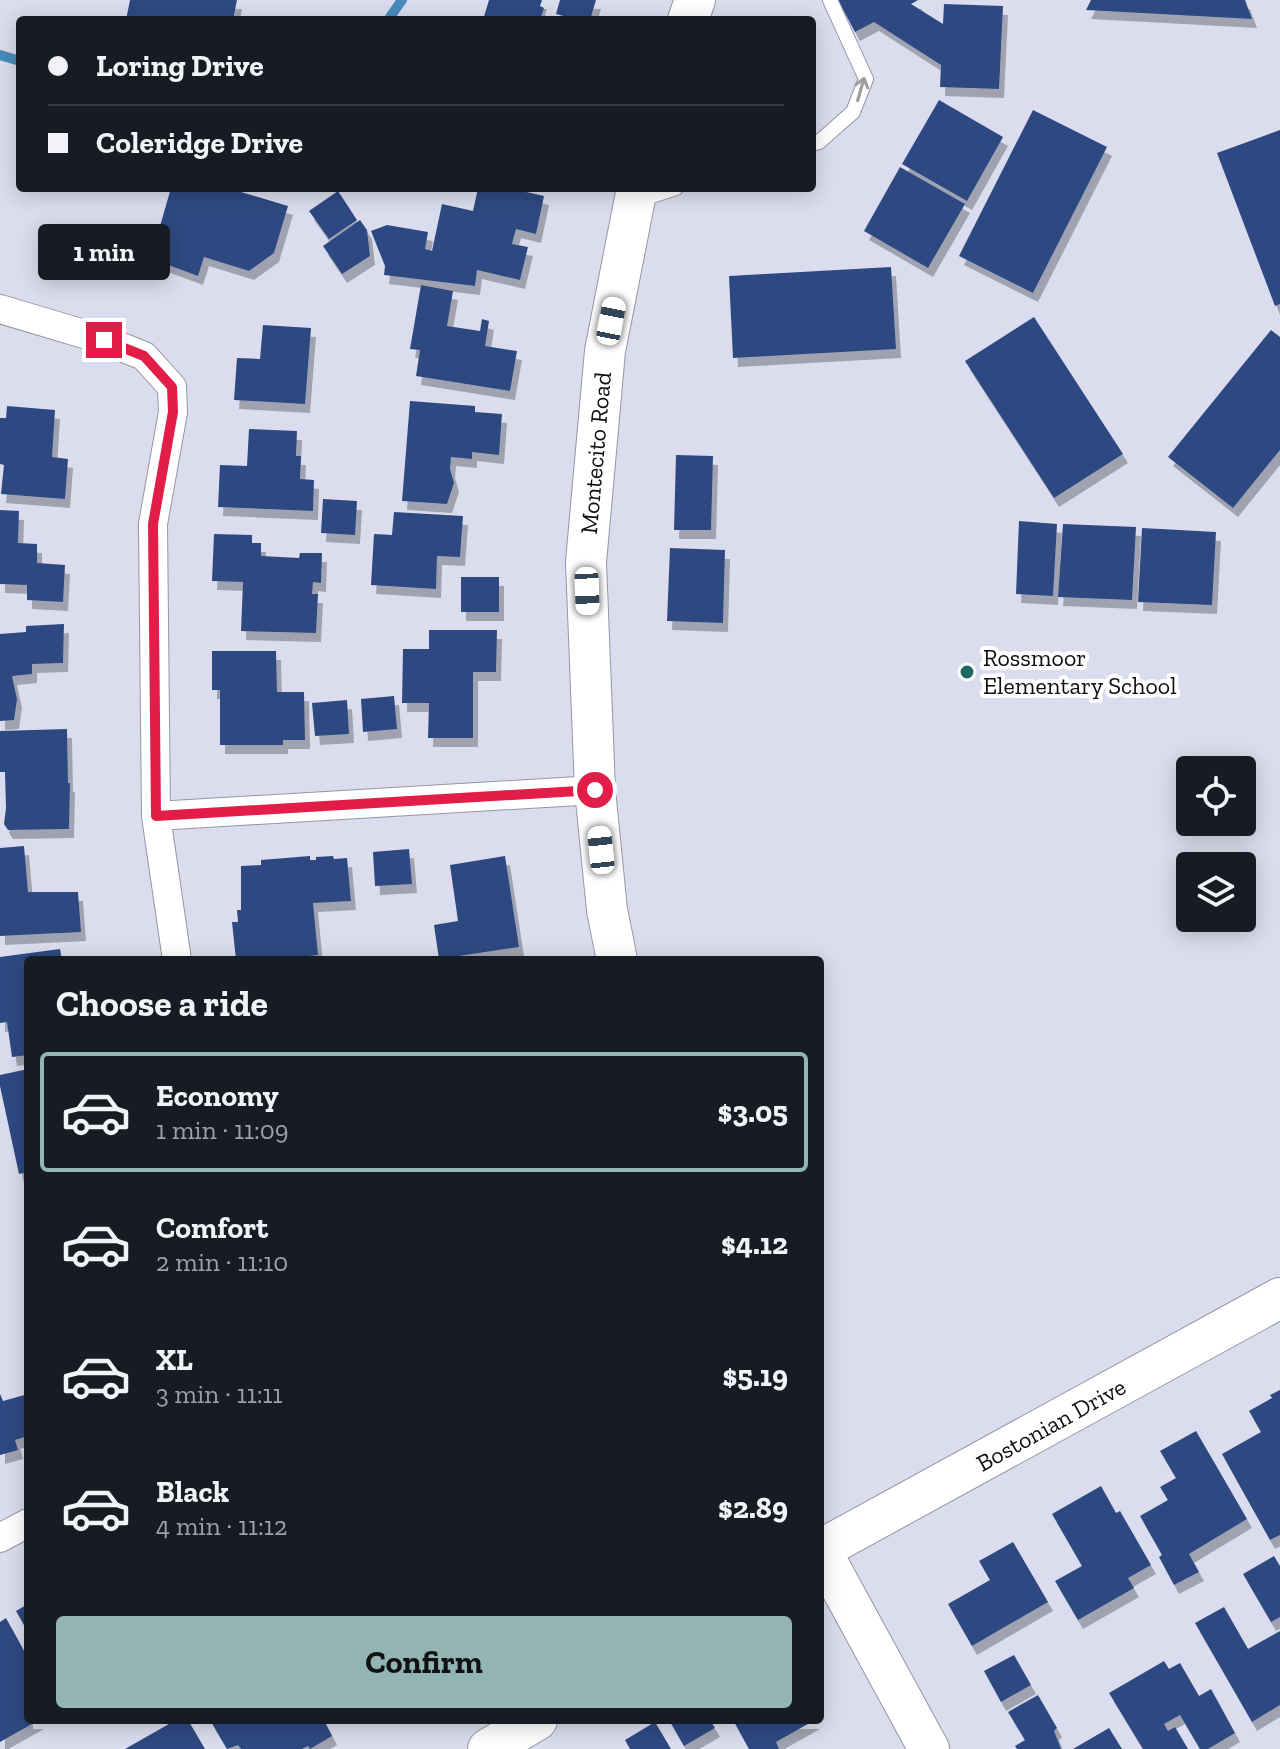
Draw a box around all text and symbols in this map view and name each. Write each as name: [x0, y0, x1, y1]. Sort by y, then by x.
text: Loring Drive: [96, 48, 264, 84]
one-way arrow: [855, 77, 869, 102]
text: Coleridge Drive: [96, 125, 303, 161]
callout: 1 min: [38, 224, 170, 280]
text: 1 min: [73, 236, 135, 268]
car: [595, 295, 627, 347]
route end: [86, 322, 122, 358]
street label: Montecito Road: [574, 371, 617, 535]
car: [574, 567, 600, 615]
place label: Rossmoor Elementary School: [983, 643, 1177, 700]
marker: Rossmoor Elementary School: [958, 663, 976, 681]
map controls: [1176, 756, 1256, 932]
button: locate: [1176, 756, 1256, 836]
route start: [577, 772, 613, 808]
car: [587, 825, 615, 875]
button: layers: [1176, 852, 1256, 932]
text: Choose a ride: [56, 982, 268, 1025]
icon: car: [60, 1076, 132, 1148]
text: Economy: [156, 1078, 279, 1114]
text: $3.05: [718, 1094, 788, 1130]
text: 1 min · 11:09: [156, 1114, 289, 1146]
icon: car: [60, 1208, 132, 1280]
text: Comfort: [156, 1210, 268, 1246]
text: $4.12: [721, 1226, 788, 1262]
text: 2 min · 11:10: [156, 1246, 288, 1278]
icon: car: [60, 1340, 132, 1412]
text: XL: [156, 1342, 193, 1378]
text: $5.19: [723, 1358, 788, 1394]
street label: Bostonian Drive: [971, 1372, 1131, 1478]
text: 3 min · 11:11: [156, 1378, 283, 1410]
icon: car: [60, 1472, 132, 1544]
text: Black: [156, 1474, 229, 1510]
text: $2.89: [718, 1490, 788, 1526]
text: 4 min · 11:12: [156, 1510, 287, 1542]
button: Confirm: [56, 1616, 792, 1708]

